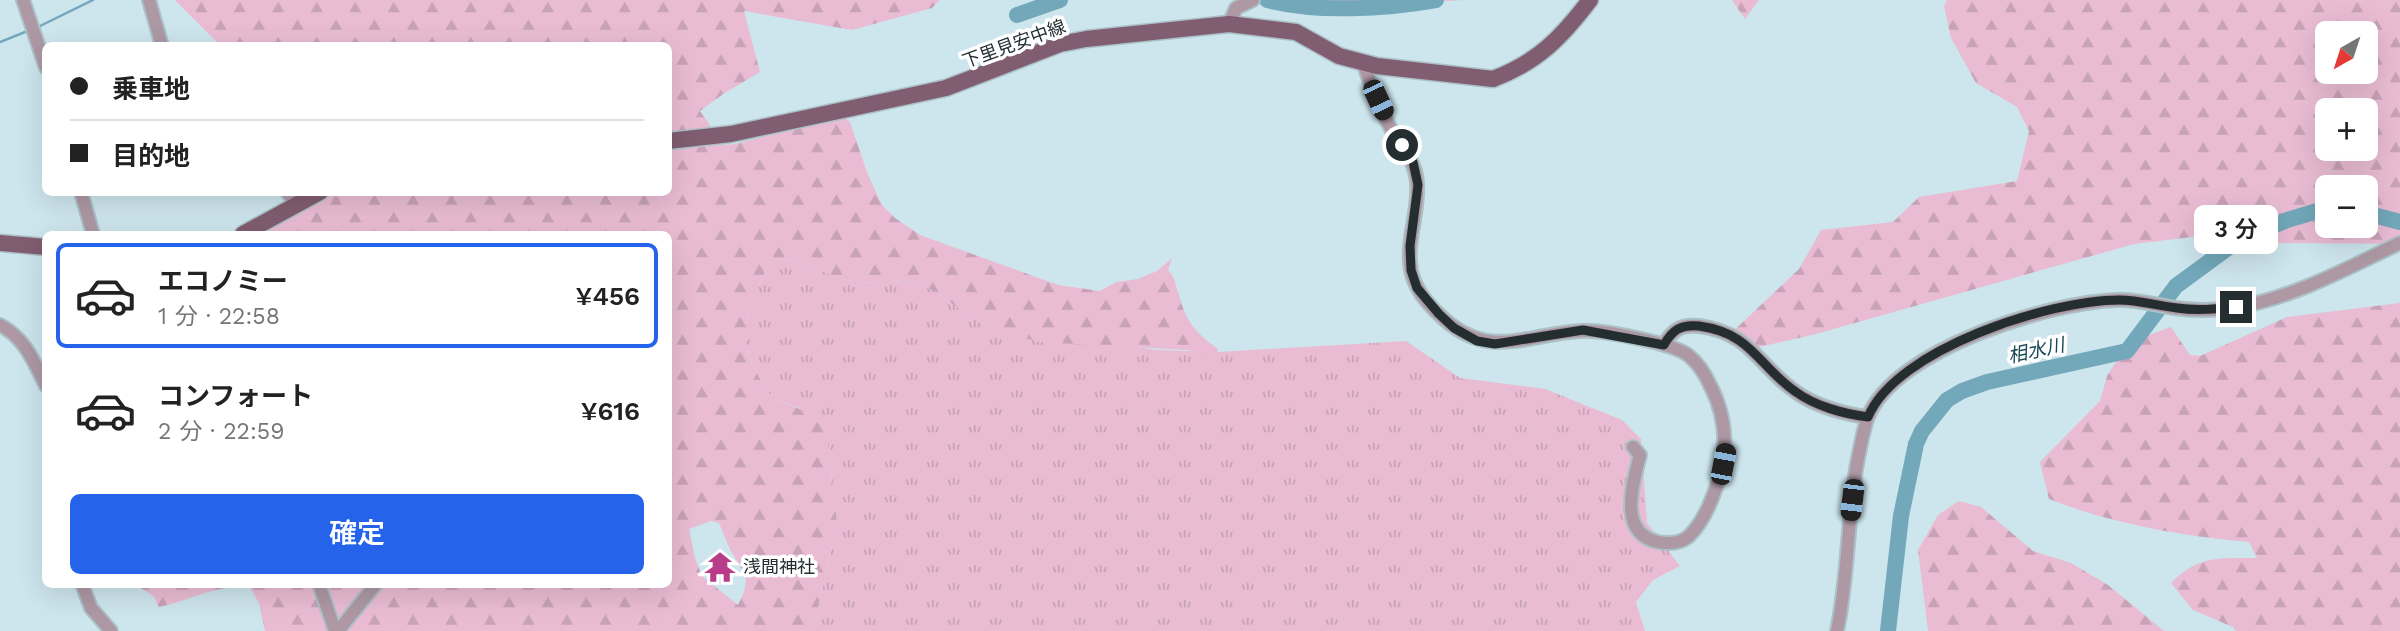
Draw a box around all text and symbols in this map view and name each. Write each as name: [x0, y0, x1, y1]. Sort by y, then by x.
street label: 下里見安中線: [959, 15, 1068, 72]
north arrow: [2315, 21, 2378, 84]
map controls: [2315, 21, 2378, 238]
text: 乗車地: [112, 74, 190, 104]
car: [1360, 77, 1397, 123]
button: +: [2315, 98, 2378, 161]
route start: [1386, 129, 1418, 161]
text: 目的地: [112, 141, 190, 171]
button: −: [2315, 175, 2378, 238]
callout: 3 分: [2194, 205, 2278, 254]
text: 3 分: [2214, 216, 2258, 243]
icon: car: [74, 264, 137, 327]
text: エコノミー: [158, 266, 288, 296]
text: ¥456: [576, 281, 640, 311]
route end: [2220, 291, 2252, 323]
text: 1 分 · 22:58: [158, 303, 280, 330]
water label: 相水川: [2006, 333, 2068, 368]
icon: car: [74, 379, 137, 442]
text: コンフォート: [158, 381, 313, 411]
text: ¥616: [581, 396, 640, 426]
text: 2 分 · 22:59: [158, 418, 284, 445]
car: [1709, 441, 1738, 487]
car: [1840, 478, 1865, 522]
button: 確定: [70, 494, 644, 574]
temple icon: 浅間神社: [703, 550, 737, 584]
place label: 浅間神社: [743, 556, 815, 577]

